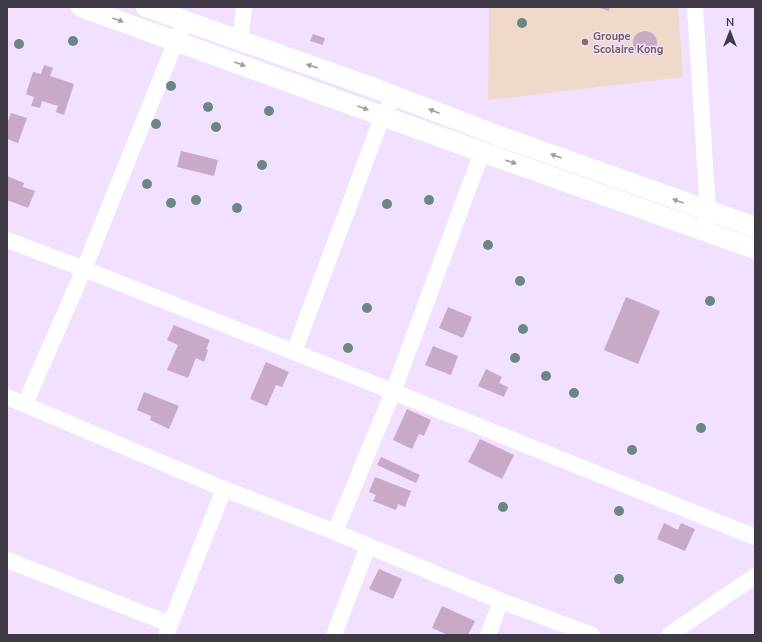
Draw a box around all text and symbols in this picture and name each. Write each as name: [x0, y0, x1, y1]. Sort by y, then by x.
north arrow: [710, 12, 750, 52]
text: N: [726, 15, 734, 30]
one-way arrow: [112, 18, 124, 24]
place label: Groupe Scolaire Kong: [593, 29, 663, 57]
marker: Groupe Scolaire Kong: [580, 37, 590, 47]
one-way arrow: [235, 61, 247, 67]
one-way arrow: [306, 63, 318, 69]
one-way arrow: [357, 105, 369, 111]
one-way arrow: [428, 107, 440, 113]
one-way arrow: [550, 153, 562, 159]
one-way arrow: [506, 159, 518, 165]
one-way arrow: [672, 197, 684, 203]

